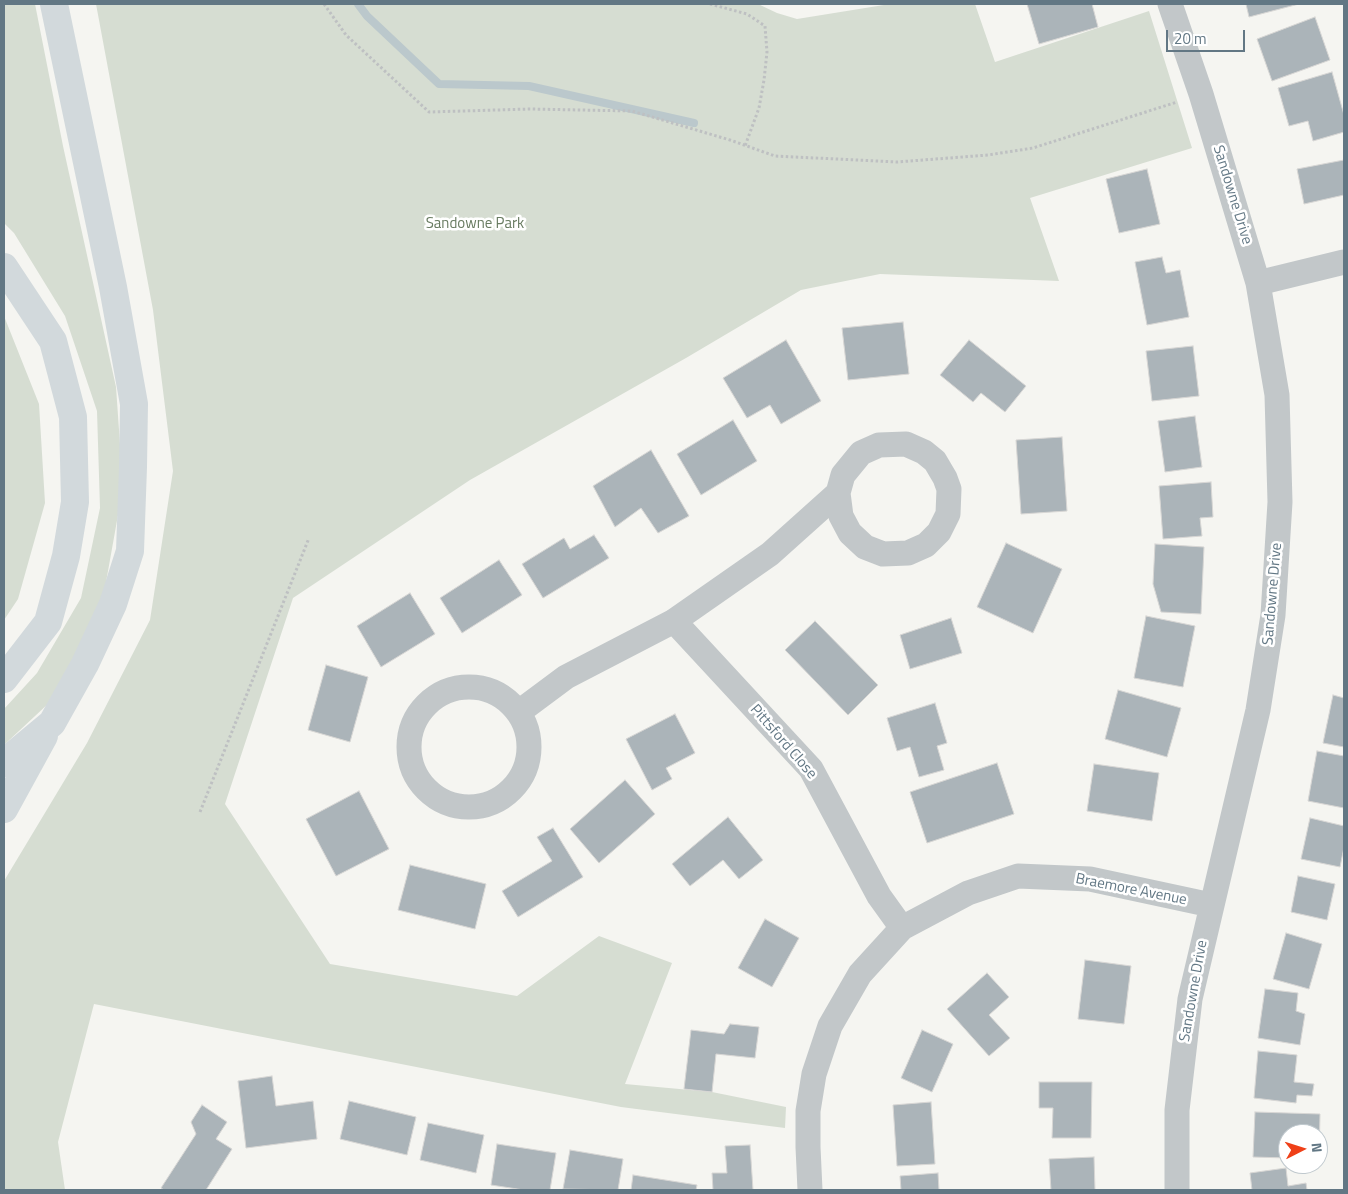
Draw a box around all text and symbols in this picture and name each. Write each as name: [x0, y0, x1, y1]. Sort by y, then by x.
scale bar: [1168, 20, 1247, 52]
text: 20 m: [1174, 27, 1207, 50]
street label: Sandowne Drive: [1208, 143, 1256, 247]
park label: Sandowne Park: [426, 215, 524, 233]
street label: Sandowne Drive: [1260, 542, 1286, 646]
street label: Pittsford Close: [746, 701, 820, 783]
street label: Braemore Avenue: [1074, 870, 1188, 910]
street label: Sandowne Drive: [1176, 939, 1212, 1043]
north arrow: [1278, 1124, 1328, 1174]
text: N: [1307, 1142, 1328, 1153]

